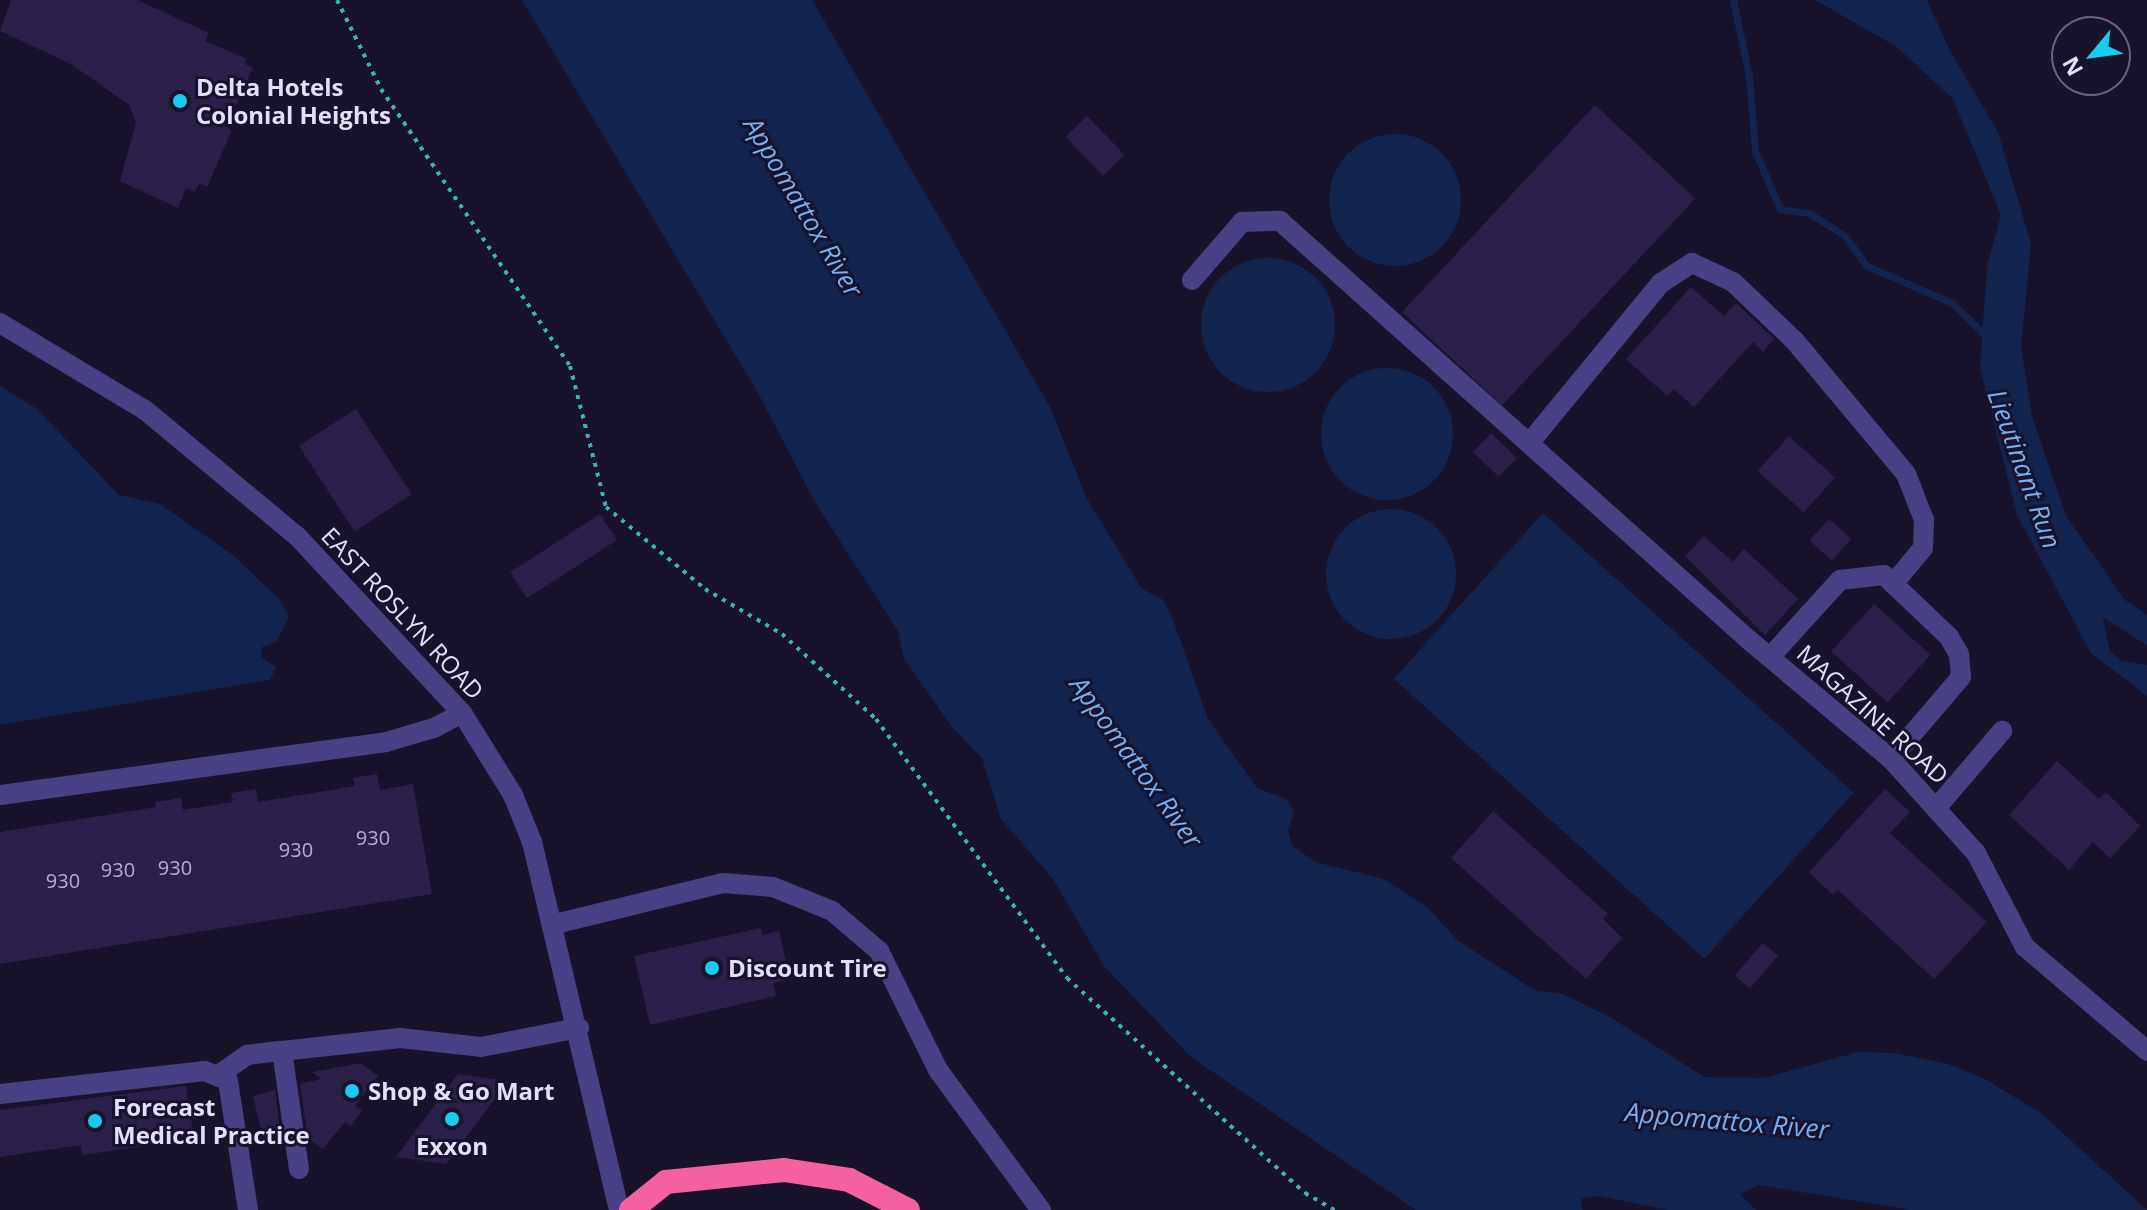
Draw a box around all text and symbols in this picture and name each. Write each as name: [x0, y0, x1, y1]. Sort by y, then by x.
north arrow: [2051, 16, 2131, 96]
text: N: [2054, 52, 2089, 82]
place label: Delta Hotels Colonial Heights: [196, 73, 391, 129]
marker: Delta Hotels Colonial Heights: [171, 92, 189, 110]
water label: Appomattox River: [737, 111, 869, 303]
water label: Lieutinant Run: [1981, 385, 2067, 553]
street label: EAST ROSLYN ROAD: [316, 521, 490, 705]
street label: MAGAZINE ROAD: [1791, 639, 1955, 789]
water label: Appomattox River: [1063, 670, 1209, 854]
house number: 930: [356, 825, 390, 849]
house number: 930: [279, 837, 313, 861]
house number: 930: [158, 855, 192, 879]
house number: 930: [101, 857, 135, 881]
house number: 930: [46, 868, 80, 892]
place label: Discount Tire: [728, 954, 887, 982]
marker: Discount Tire: [703, 959, 721, 977]
place label: Shop & Go Mart: [368, 1077, 554, 1105]
marker: Shop & Go Mart: [343, 1082, 361, 1100]
place label: Forecast Medical Practice: [113, 1093, 310, 1149]
water label: Appomattox River: [1624, 1097, 1830, 1145]
marker: Forecast Medical Practice: [84, 1110, 106, 1132]
marker: Exxon: [443, 1110, 461, 1128]
place label: Exxon: [416, 1132, 488, 1160]

